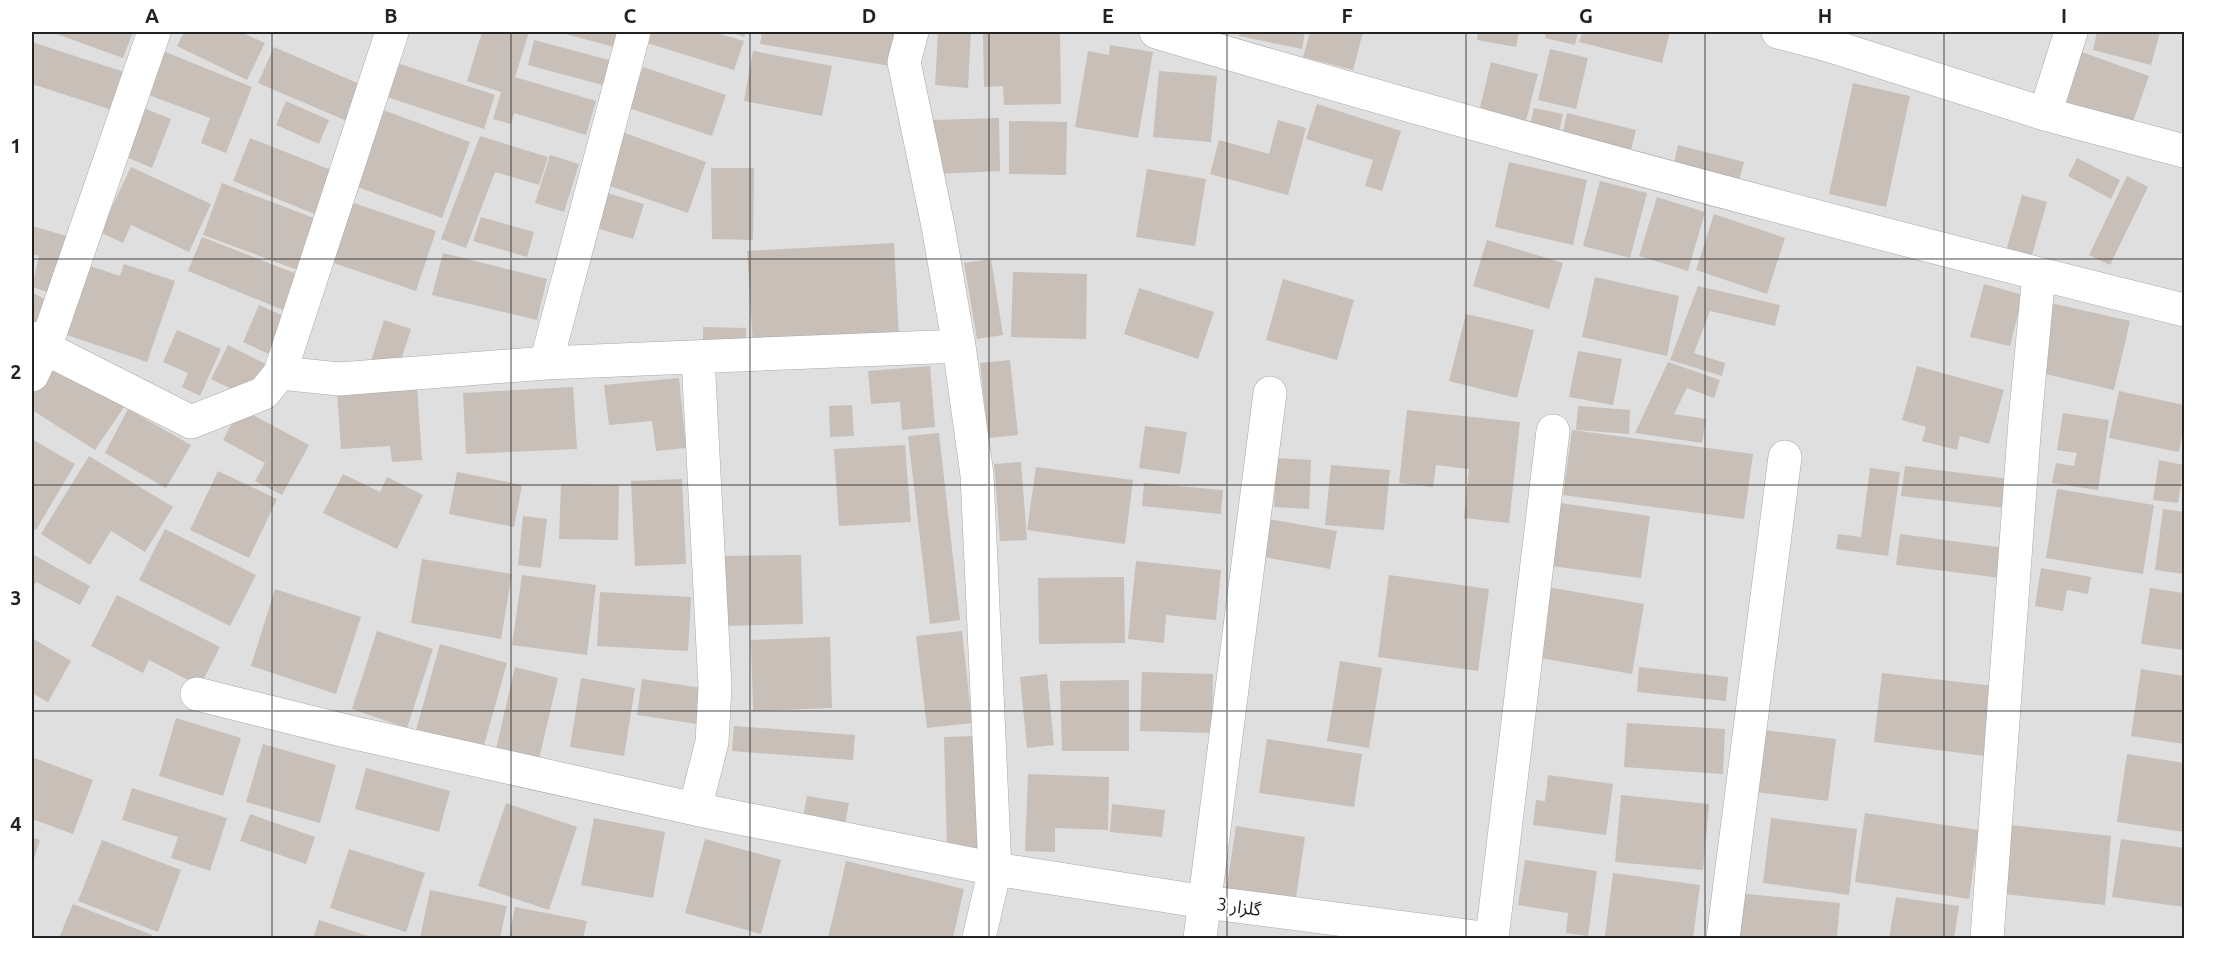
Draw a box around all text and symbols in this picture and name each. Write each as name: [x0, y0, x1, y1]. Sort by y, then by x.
text: A: [145, 4, 159, 27]
text: B: [384, 4, 398, 27]
text: C: [624, 4, 637, 27]
text: D: [862, 4, 876, 27]
text: E: [1102, 4, 1114, 27]
text: F: [1341, 4, 1353, 27]
text: G: [1579, 4, 1593, 27]
text: H: [1818, 4, 1832, 27]
text: I: [2061, 4, 2067, 27]
text: 1: [10, 134, 22, 157]
text: 2: [10, 360, 22, 383]
text: 3: [10, 586, 22, 609]
text: 4: [10, 812, 22, 835]
street label: گلزار 3: [1215, 893, 1263, 921]

